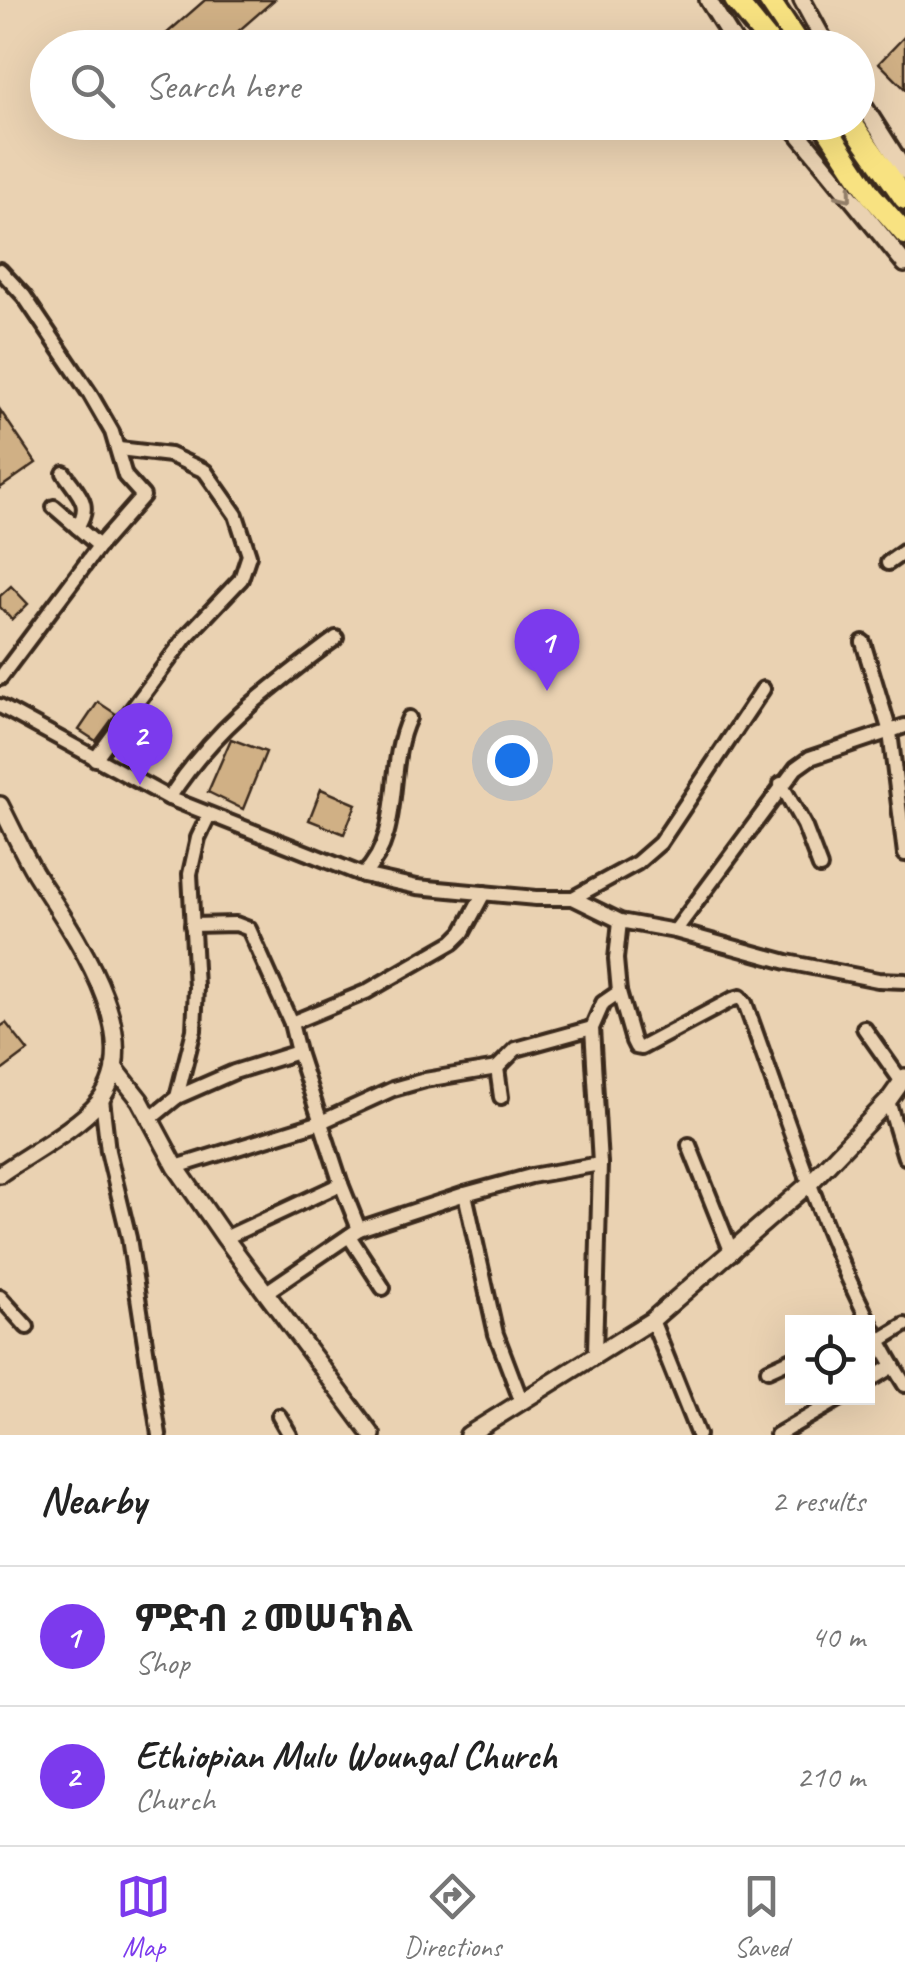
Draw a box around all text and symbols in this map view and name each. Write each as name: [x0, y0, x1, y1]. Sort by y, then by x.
search box: [30, 30, 875, 140]
icon: search: [65, 58, 120, 113]
text: Search here: [145, 62, 300, 109]
one-way arrow: [834, 183, 852, 201]
pin: 1: [514, 608, 580, 691]
pin: 2: [108, 702, 172, 785]
your location: [487, 735, 538, 786]
map controls: [785, 1315, 875, 1405]
button: locate: [785, 1315, 875, 1405]
text: Nearby: [40, 1474, 146, 1527]
text: 2 results: [771, 1480, 865, 1521]
text: ምድብ 2 መሠናክል: [135, 1595, 413, 1642]
text: 1: [65, 1616, 80, 1657]
text: 40 m: [811, 1616, 865, 1657]
text: Shop: [135, 1642, 189, 1683]
text: Ethiopian Mulu Woungal Church: [135, 1732, 557, 1779]
text: 2: [65, 1756, 80, 1797]
text: 210 m: [796, 1756, 865, 1797]
text: Church: [135, 1779, 215, 1820]
tab: Map: [116, 1869, 171, 1964]
tab: Directions: [404, 1869, 501, 1964]
tab: Saved: [734, 1869, 789, 1964]

